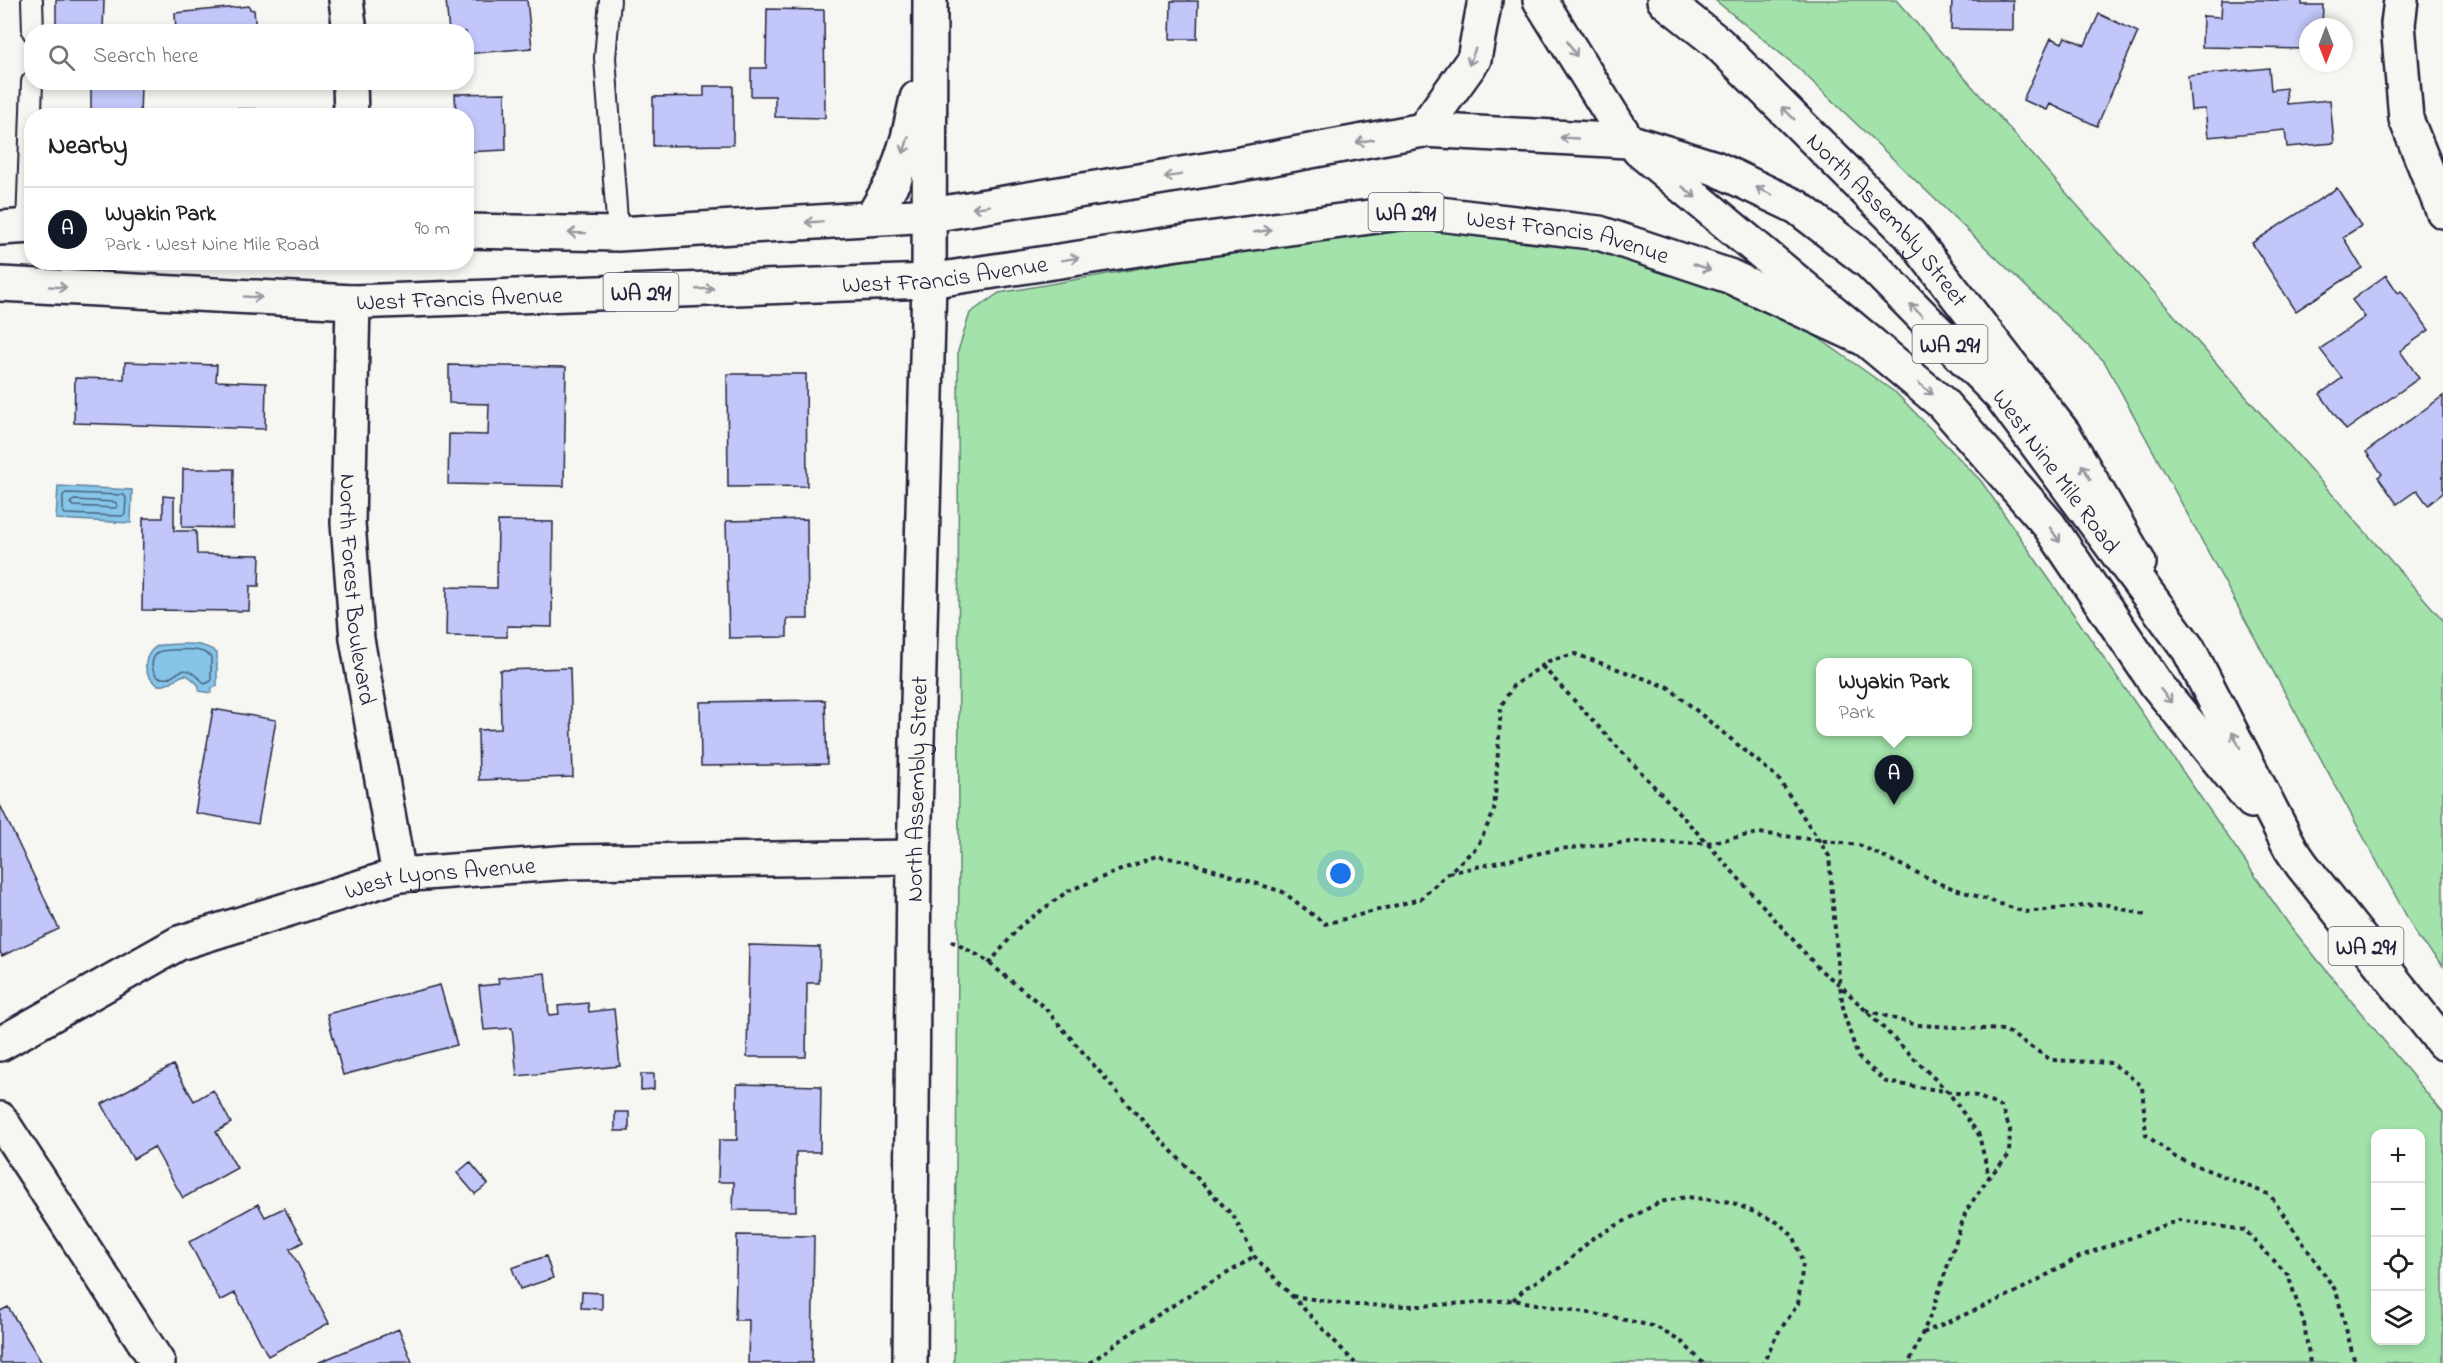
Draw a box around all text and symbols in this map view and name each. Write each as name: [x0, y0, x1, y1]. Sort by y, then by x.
north arrow: [2299, 18, 2353, 72]
search box: [24, 24, 474, 90]
one-way arrow: [1566, 40, 1578, 57]
icon: search: [45, 41, 78, 74]
text: Search here: [93, 41, 198, 73]
one-way arrow: [1466, 47, 1477, 65]
one-way arrow: [1781, 106, 1795, 121]
street label: North Assembly Street: [1797, 126, 1975, 316]
text: Nearby: [48, 128, 127, 166]
one-way arrow: [1560, 132, 1580, 143]
one-way arrow: [900, 135, 911, 154]
one-way arrow: [1356, 136, 1376, 147]
one-way arrow: [1164, 170, 1184, 181]
one-way arrow: [1681, 185, 1696, 199]
one-way arrow: [1755, 185, 1773, 197]
road number: WA 291: [1368, 193, 1444, 231]
text: Wyakin Park: [105, 199, 216, 231]
one-way arrow: [972, 201, 991, 212]
street label: West Francis Avenue: [1464, 202, 1673, 275]
text: A: [61, 215, 74, 244]
text: 90 m: [415, 215, 450, 244]
one-way arrow: [804, 216, 824, 227]
one-way arrow: [1253, 226, 1272, 237]
one-way arrow: [568, 227, 588, 239]
text: Park · West Nine Mile Road: [105, 231, 319, 260]
street label: West Francis Avenue: [841, 248, 1050, 304]
one-way arrow: [1060, 254, 1079, 265]
one-way arrow: [1692, 262, 1711, 273]
road number: WA 291: [604, 273, 678, 311]
street label: West Francis Avenue: [356, 279, 564, 322]
one-way arrow: [48, 282, 68, 293]
one-way arrow: [694, 284, 714, 295]
one-way arrow: [243, 292, 263, 303]
one-way arrow: [1909, 303, 1924, 318]
road number: WA 291: [1912, 325, 1988, 363]
one-way arrow: [1918, 383, 1934, 396]
street label: West Nine Mile Road: [1982, 383, 2127, 562]
one-way arrow: [2080, 464, 2092, 481]
street label: North Forest Boulevard: [328, 473, 384, 709]
one-way arrow: [2050, 526, 2062, 543]
popup: [1816, 658, 1972, 736]
text: Wyakin Park: [1839, 667, 1949, 699]
street label: North Assembly Street: [899, 676, 939, 902]
one-way arrow: [2159, 687, 2172, 703]
text: Park: [1839, 699, 1875, 728]
one-way arrow: [2230, 732, 2242, 750]
pin: A: [1874, 756, 1914, 805]
street label: West Lyons Avenue: [341, 850, 537, 911]
your location: [1326, 859, 1355, 888]
road number: WA 291: [2328, 927, 2404, 965]
map controls: [2371, 1129, 2425, 1345]
button: +: [2371, 1129, 2425, 1183]
button: −: [2371, 1183, 2425, 1237]
button: locate: [2371, 1237, 2425, 1291]
button: layers: [2371, 1291, 2425, 1345]

